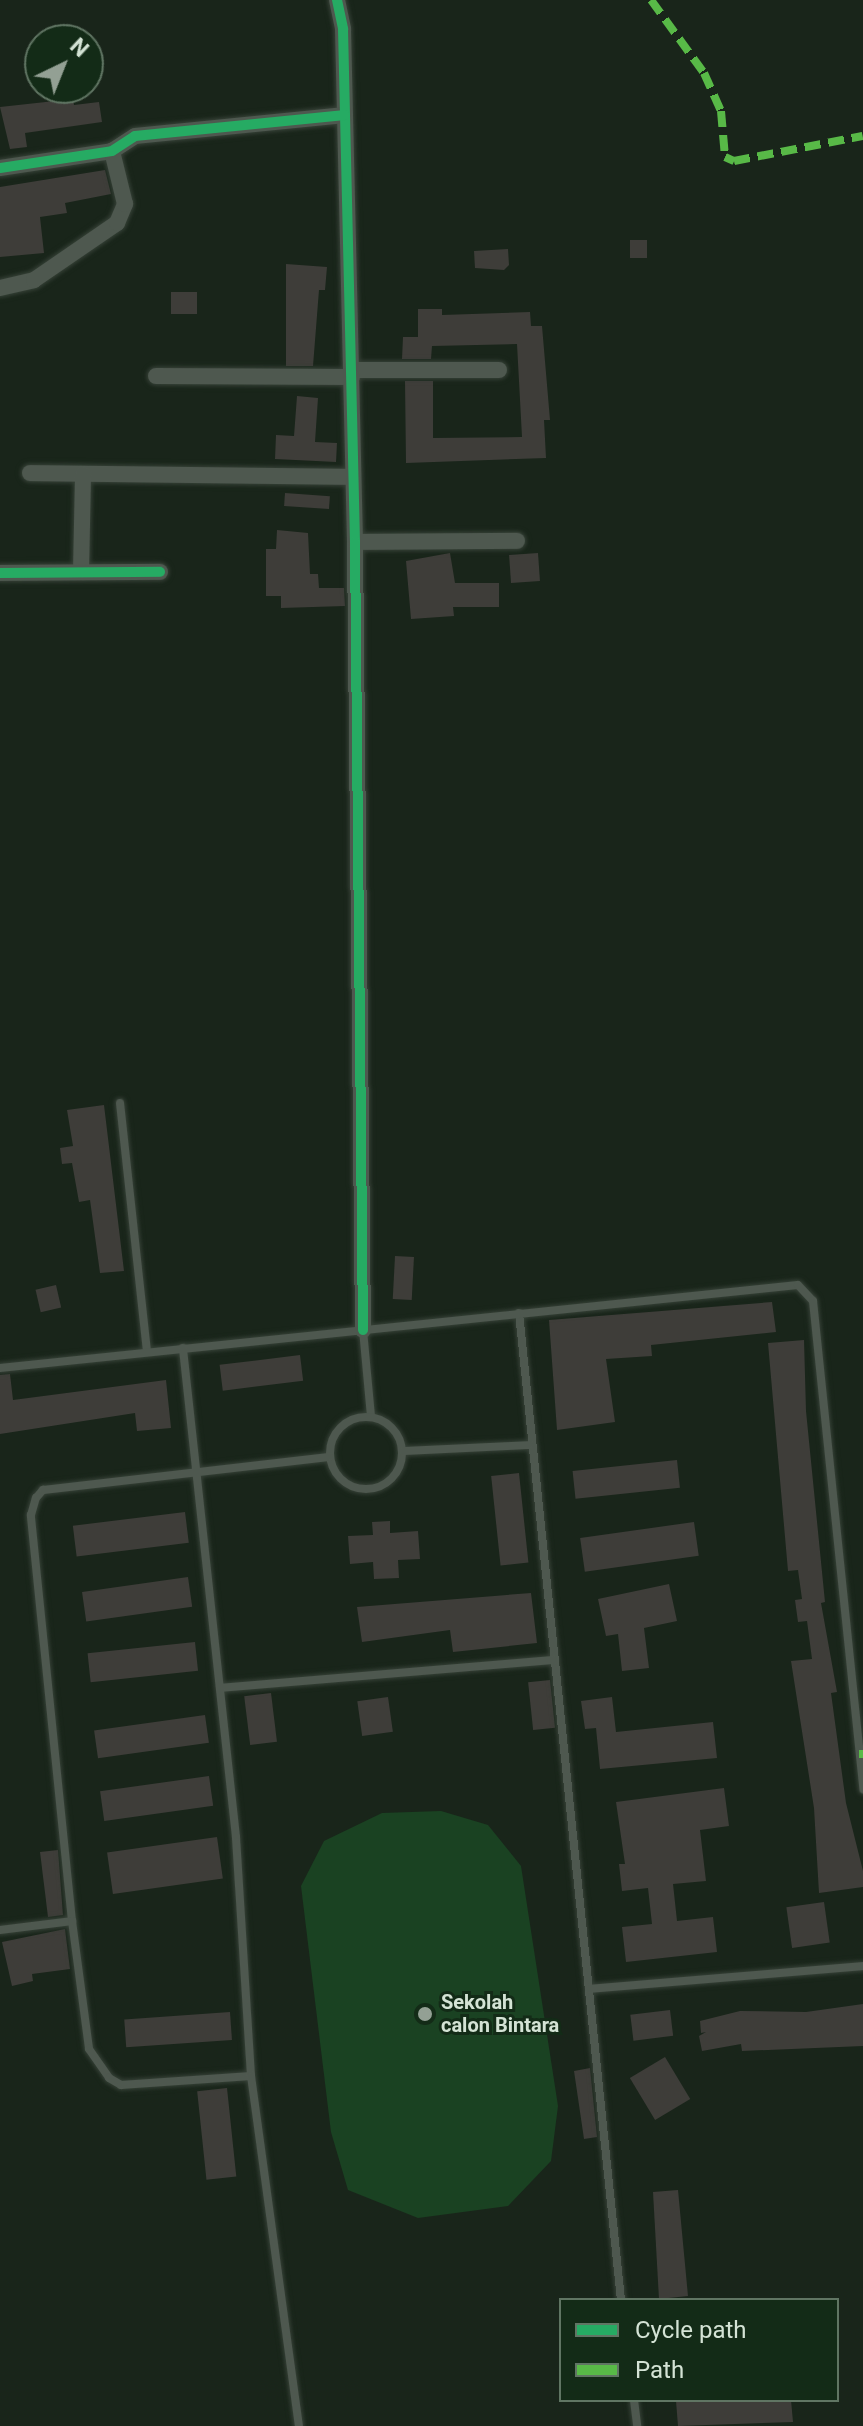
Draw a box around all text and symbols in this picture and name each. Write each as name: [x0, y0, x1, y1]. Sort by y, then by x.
north arrow: [24, 24, 104, 104]
text: N: [65, 33, 94, 62]
place label: Sekolah calon Bintara: [441, 1990, 559, 2037]
marker: Sekolah calon Bintara: [416, 2005, 434, 2023]
legend: [559, 2298, 839, 2402]
text: Cycle path: [635, 2316, 747, 2344]
text: Path: [635, 2356, 684, 2384]

